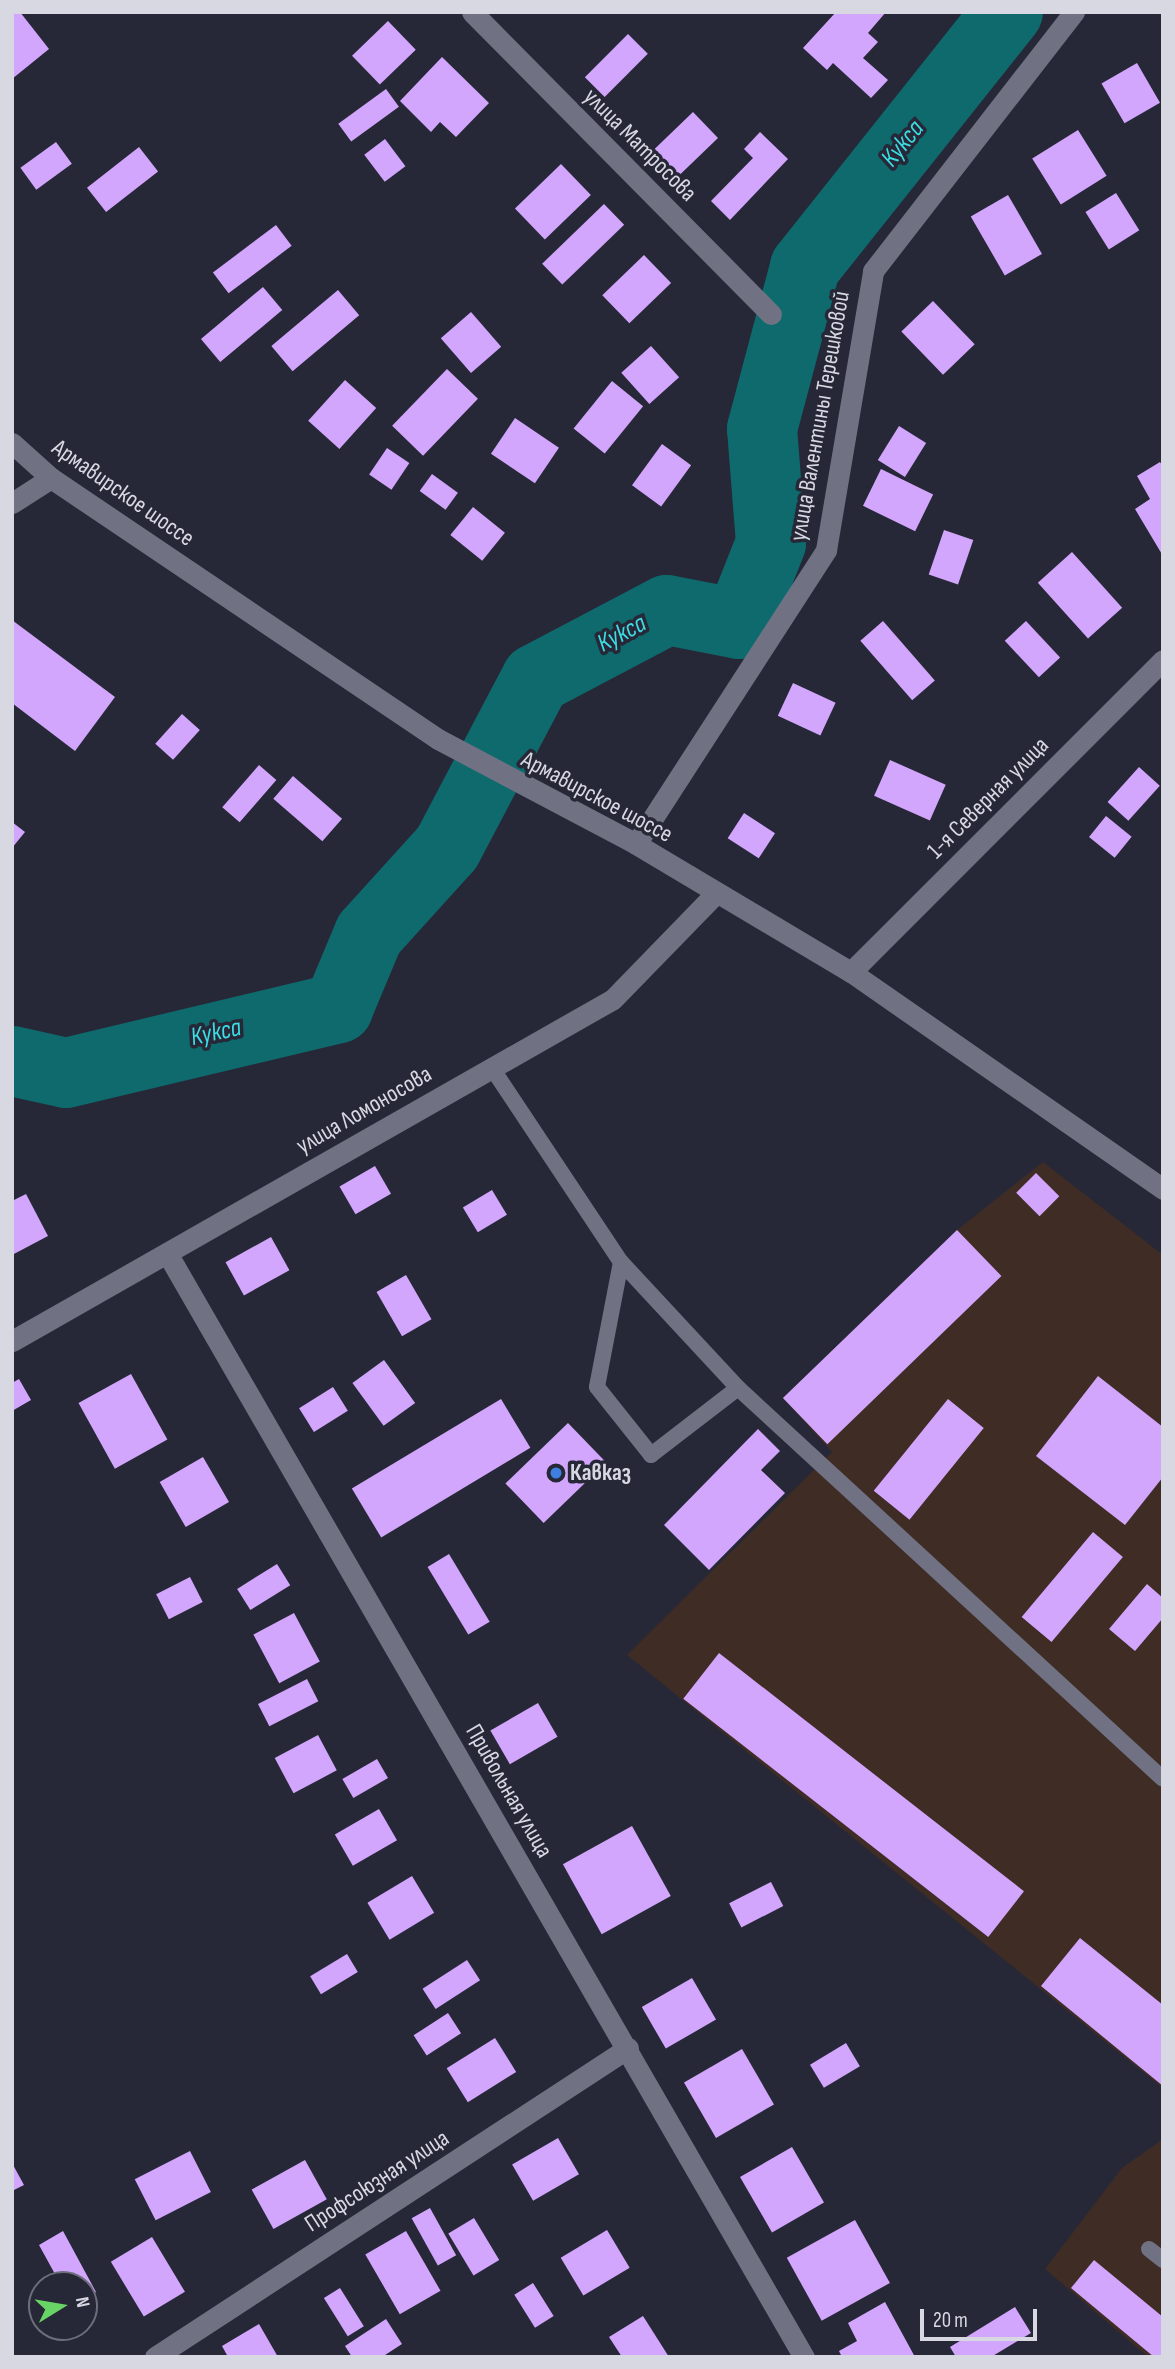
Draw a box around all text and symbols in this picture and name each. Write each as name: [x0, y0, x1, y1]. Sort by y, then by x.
street label: улица Матросова: [577, 82, 703, 208]
water label: Кукса: [875, 114, 931, 174]
street label: улица Валентины Терешковой: [784, 289, 856, 543]
street label: Армавирское шоссе: [46, 433, 200, 553]
water label: Кукса: [592, 608, 652, 660]
street label: 1-я Северная улица: [921, 731, 1055, 865]
street label: Армавирское шоссе: [516, 745, 678, 849]
water label: Кукса: [188, 1012, 244, 1054]
street label: улица Ломоносова: [291, 1060, 437, 1160]
place label: Кавказ: [570, 1459, 631, 1487]
marker: Кавказ: [548, 1465, 564, 1481]
street label: Привольная улица: [459, 1719, 559, 1863]
street label: Профсоюзная улица: [300, 2124, 454, 2238]
north arrow: [28, 2271, 98, 2341]
text: N: [70, 2295, 94, 2309]
scale bar: [923, 2296, 1040, 2340]
text: 20 m: [933, 2308, 968, 2333]

